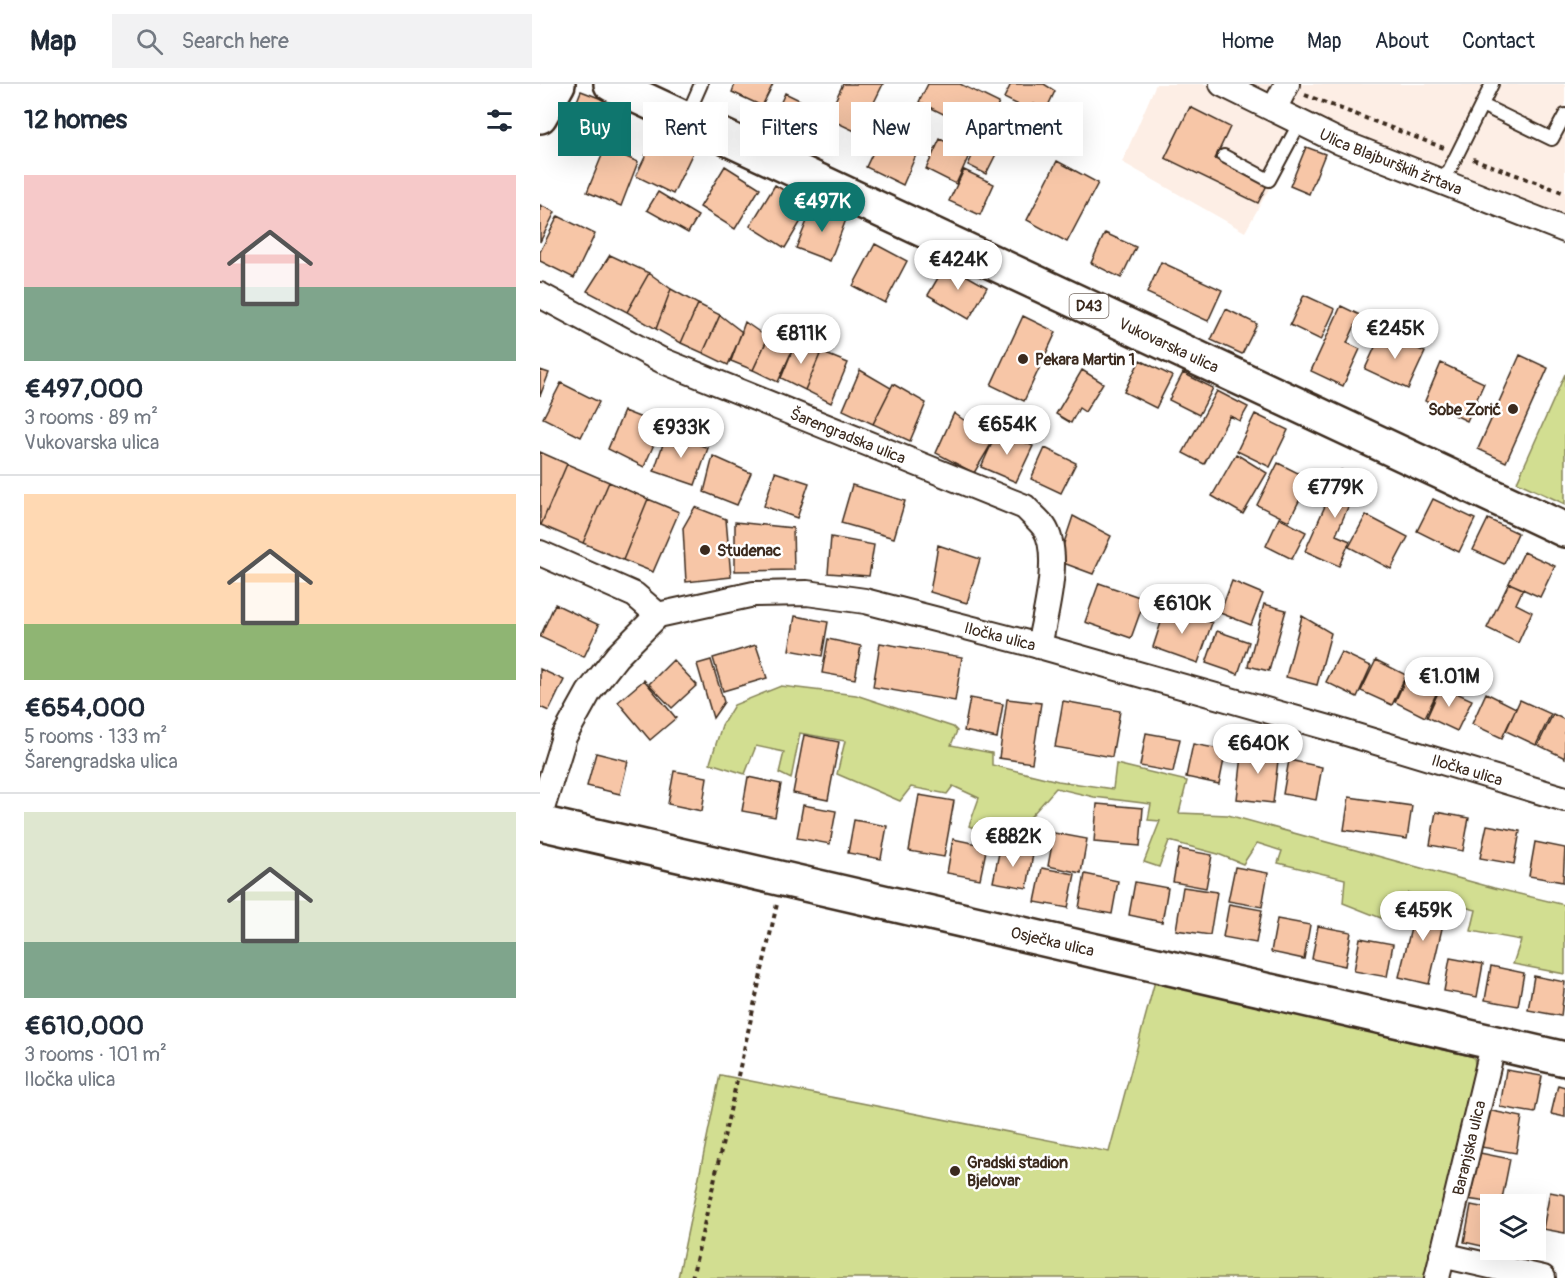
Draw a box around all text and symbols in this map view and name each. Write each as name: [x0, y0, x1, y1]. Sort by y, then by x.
search box: [112, 14, 532, 68]
text: Map: [30, 24, 76, 59]
icon: search: [133, 25, 166, 58]
text: Search here: [181, 27, 289, 55]
text: Home: [1221, 28, 1274, 55]
text: Map: [1307, 28, 1342, 55]
text: About: [1375, 28, 1429, 55]
text: Contact: [1462, 28, 1535, 55]
chip: Buy: [558, 102, 631, 156]
chip: Rent: [643, 102, 728, 156]
chip: Filters: [740, 102, 839, 156]
chip: New: [851, 102, 931, 156]
chip: Apartment: [943, 102, 1083, 156]
text: 12 homes: [24, 104, 127, 136]
icon: filters: [483, 104, 516, 137]
street label: Ulica Blajburških žrtava: [1316, 124, 1465, 200]
pin: €497K: [780, 182, 864, 233]
text: €497K: [793, 189, 851, 214]
icon: home: [216, 214, 324, 322]
pin: €424K: [916, 240, 1000, 291]
text: €424K: [928, 247, 988, 272]
road number: D43: [1070, 294, 1108, 318]
pin: €245K: [1353, 309, 1437, 360]
pin: €811K: [759, 314, 843, 365]
street label: Vukovarska ulica: [1115, 314, 1222, 378]
text: €245K: [1366, 316, 1424, 341]
text: €811K: [776, 321, 826, 346]
place label: Pekara Martin 1: [1035, 350, 1135, 370]
marker: Pekara Martin 1: [1016, 352, 1030, 366]
text: €497,000: [24, 373, 143, 405]
place label: Sobe Zorić: [1428, 400, 1501, 420]
marker: Sobe Zorić: [1506, 402, 1520, 416]
street label: Šarengradska ulica: [787, 403, 908, 469]
text: 3 rooms · 89 m²: [24, 405, 158, 430]
pin: €654K: [965, 405, 1049, 456]
pin: €933K: [639, 408, 723, 459]
text: €654K: [977, 412, 1037, 437]
text: €933K: [652, 415, 710, 440]
text: Vukovarska ulica: [24, 430, 159, 455]
pin: €779K: [1293, 468, 1377, 519]
text: €779K: [1307, 475, 1363, 500]
icon: home: [216, 533, 324, 641]
place label: Studenac: [717, 541, 781, 561]
marker: Studenac: [698, 543, 712, 557]
pin: €610K: [1140, 584, 1224, 635]
text: €610K: [1153, 591, 1211, 616]
street label: Iločka ulica: [962, 618, 1038, 656]
pin: €1.01M: [1400, 657, 1498, 708]
text: €1.01M: [1418, 664, 1480, 689]
text: €654,000: [24, 692, 145, 724]
text: 5 rooms · 133 m²: [24, 724, 167, 749]
pin: €640K: [1216, 724, 1300, 775]
text: €640K: [1227, 731, 1289, 756]
text: Šarengradska ulica: [24, 749, 178, 774]
street label: Iločka ulica: [1429, 750, 1505, 791]
pin: €882K: [971, 817, 1055, 868]
text: €882K: [985, 824, 1041, 849]
icon: home: [216, 851, 324, 959]
pin: €459K: [1381, 891, 1465, 942]
text: €459K: [1394, 898, 1452, 923]
street label: Osječka ulica: [1009, 923, 1096, 961]
text: €610,000: [24, 1010, 144, 1042]
text: 3 rooms · 101 m²: [24, 1042, 167, 1067]
text: Iločka ulica: [24, 1067, 115, 1092]
street label: Baranjska ulica: [1448, 1098, 1491, 1198]
place label: Gradski stadion Bjelovar: [967, 1153, 1068, 1191]
marker: Gradski stadion Bjelovar: [948, 1164, 962, 1178]
map controls: [1480, 1194, 1546, 1260]
button: layers: [1480, 1194, 1546, 1260]

